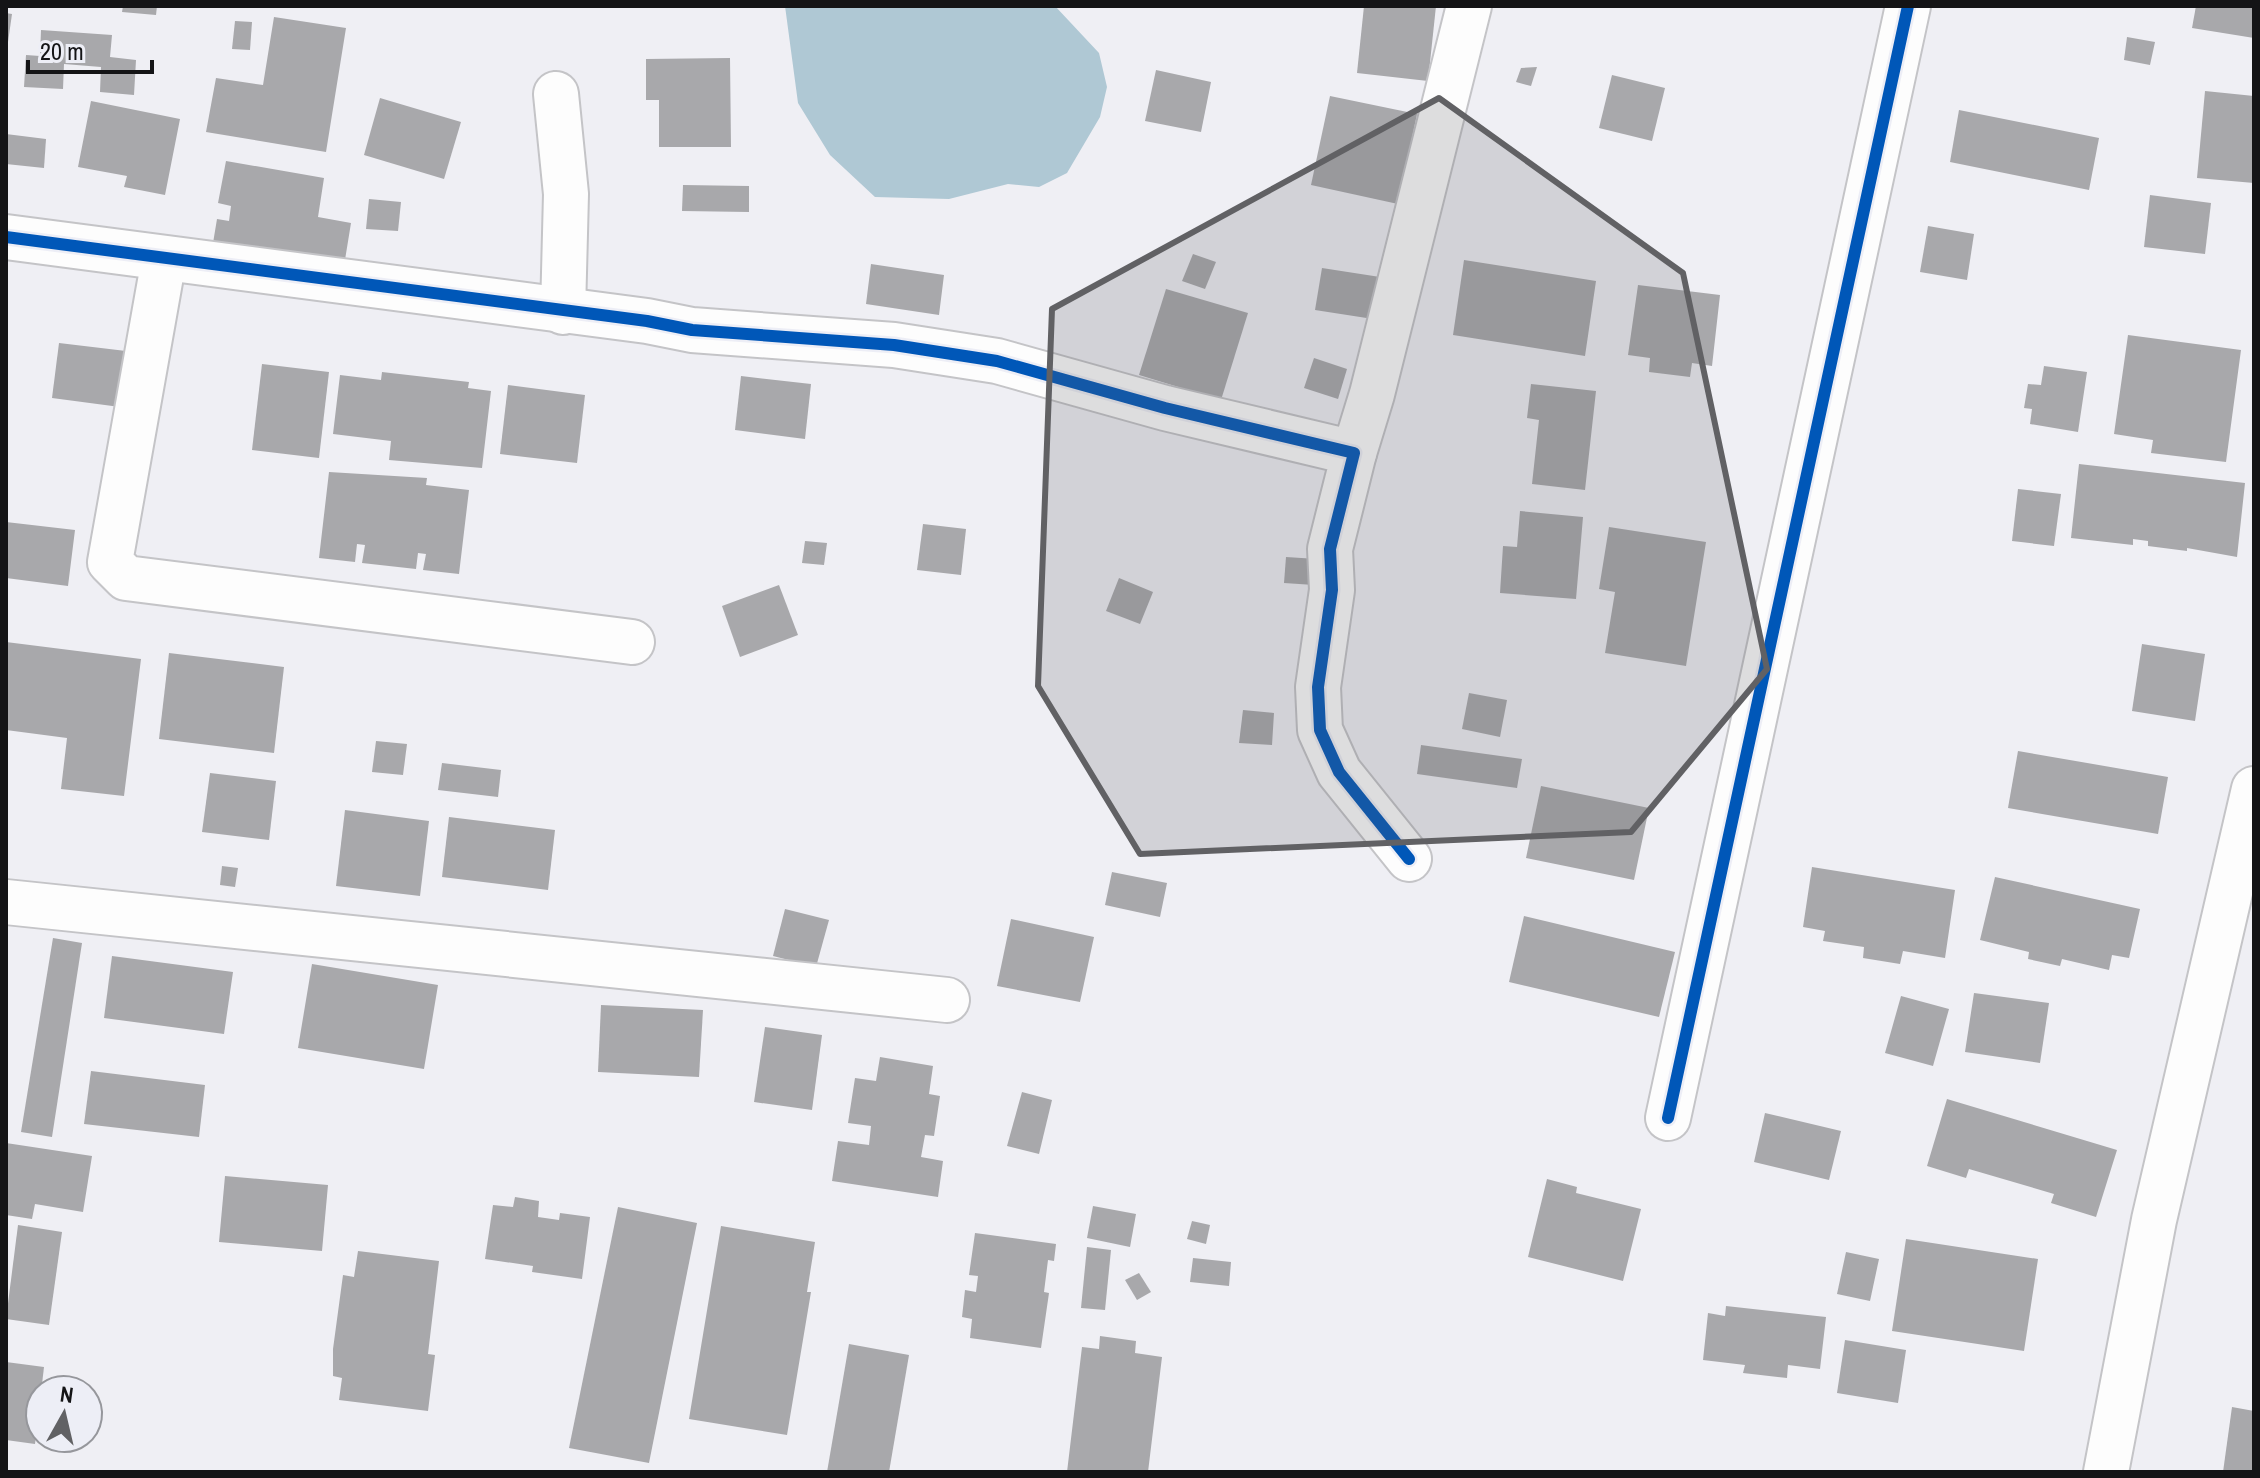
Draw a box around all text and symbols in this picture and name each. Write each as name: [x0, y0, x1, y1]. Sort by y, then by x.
scale bar: [28, 24, 152, 74]
text: 20 m: [40, 35, 84, 67]
north arrow: [24, 1374, 104, 1454]
text: N: [58, 1378, 75, 1410]

